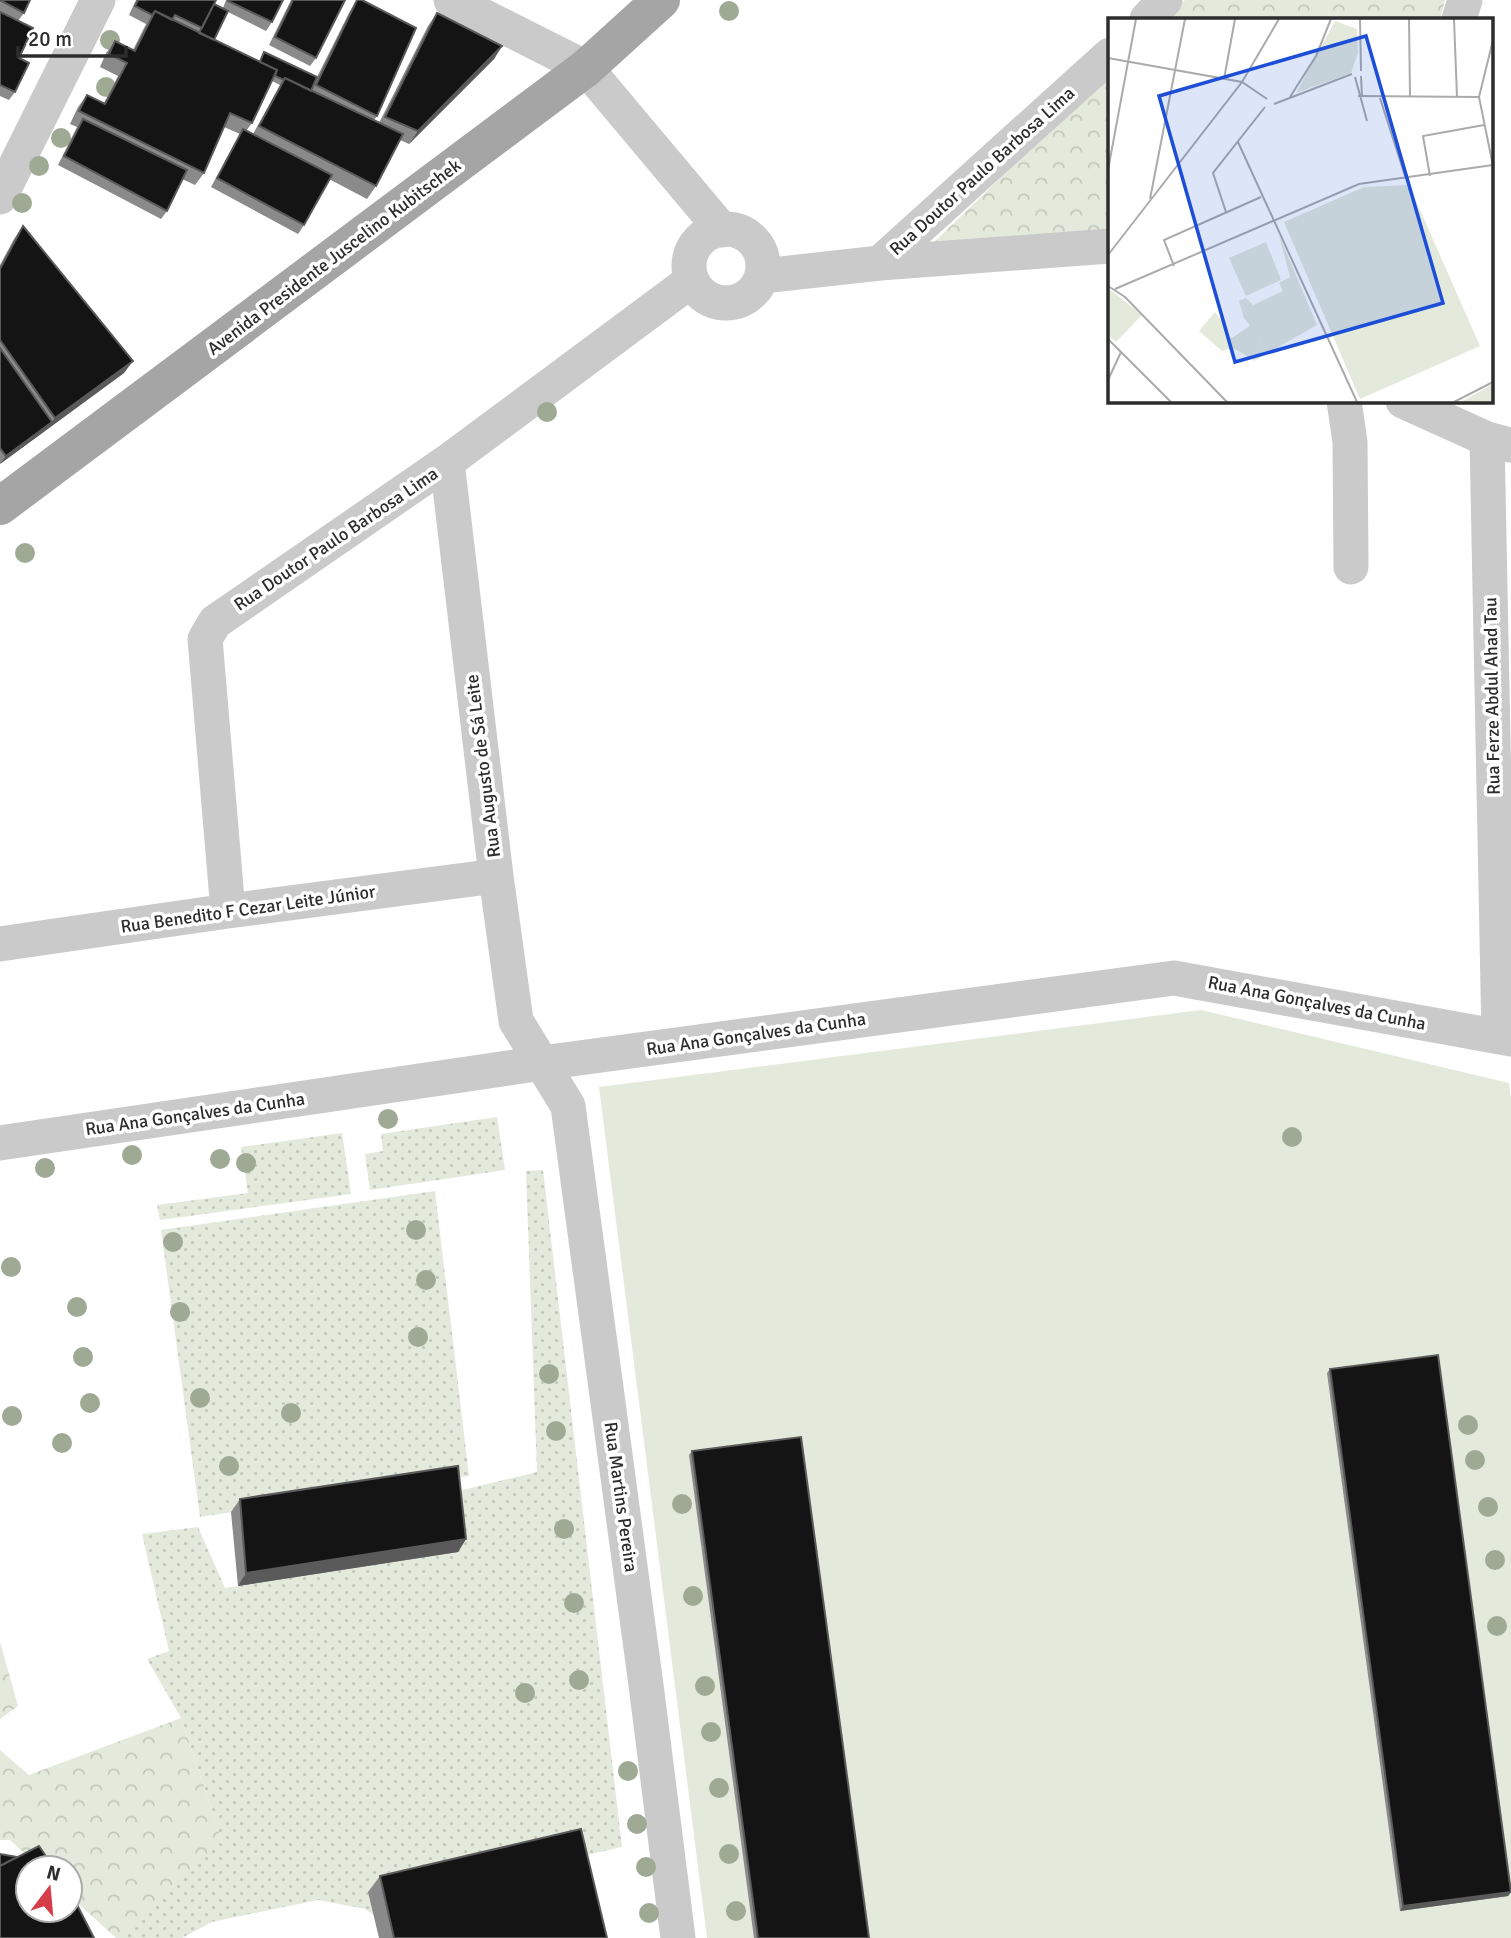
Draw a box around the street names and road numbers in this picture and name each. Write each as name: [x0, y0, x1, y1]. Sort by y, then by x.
street label: Rua Doutor Paulo Barbosa Lima: [885, 82, 1079, 260]
street label: Avenida Presidente Juscelino Kubitschek: [203, 154, 465, 360]
street label: Rua Doutor Paulo Barbosa Lima: [230, 462, 442, 616]
street label: Rua Ferze Abdul Ahad Tau: [1479, 597, 1505, 795]
street label: Rua Augusto de Sá Leite: [461, 673, 505, 859]
street label: Rua Benedito F Cezar Leite Júnior: [119, 880, 377, 938]
street label: Rua Ana Gonçalves da Cunha: [1206, 971, 1428, 1035]
street label: Rua Ana Gonçalves da Cunha: [645, 1008, 867, 1060]
street label: Rua Ana Gonçalves da Cunha: [84, 1088, 306, 1140]
street label: Rua Martins Pereira: [600, 1420, 642, 1574]

